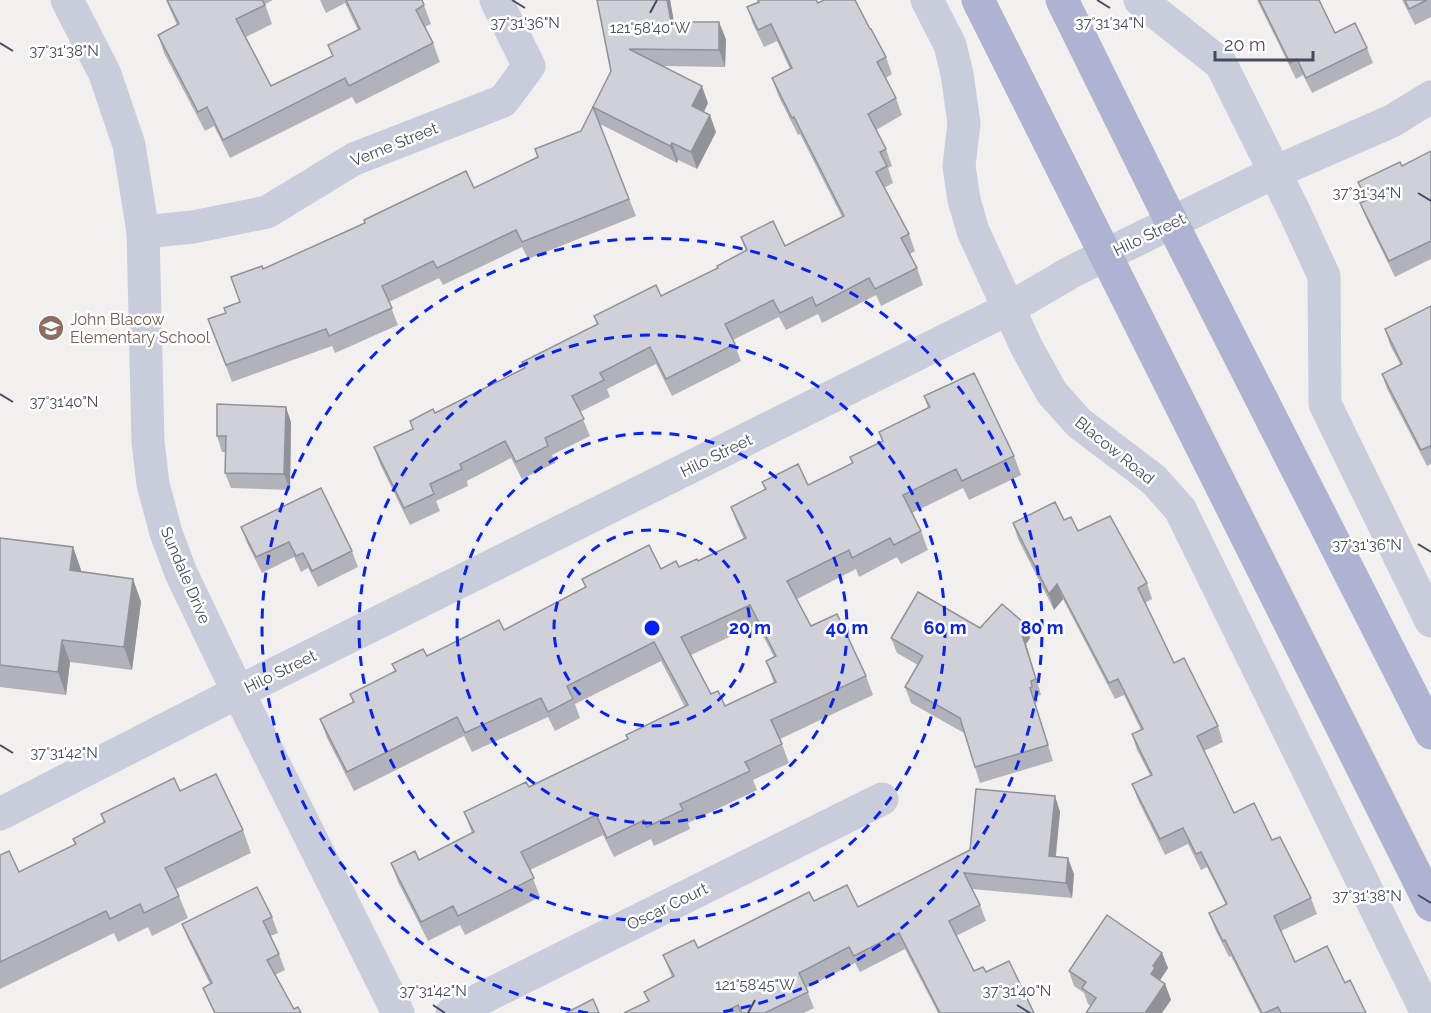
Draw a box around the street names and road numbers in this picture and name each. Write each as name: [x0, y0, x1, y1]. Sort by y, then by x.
street label: Verne Street: [348, 118, 441, 170]
street label: Hilo Street: [1110, 209, 1189, 260]
street label: Blacow Road: [1071, 413, 1158, 488]
street label: Hilo Street: [677, 430, 756, 481]
street label: Sundale Drive: [157, 524, 214, 626]
street label: Hilo Street: [241, 646, 320, 697]
street label: Oscar Court: [624, 878, 711, 934]

